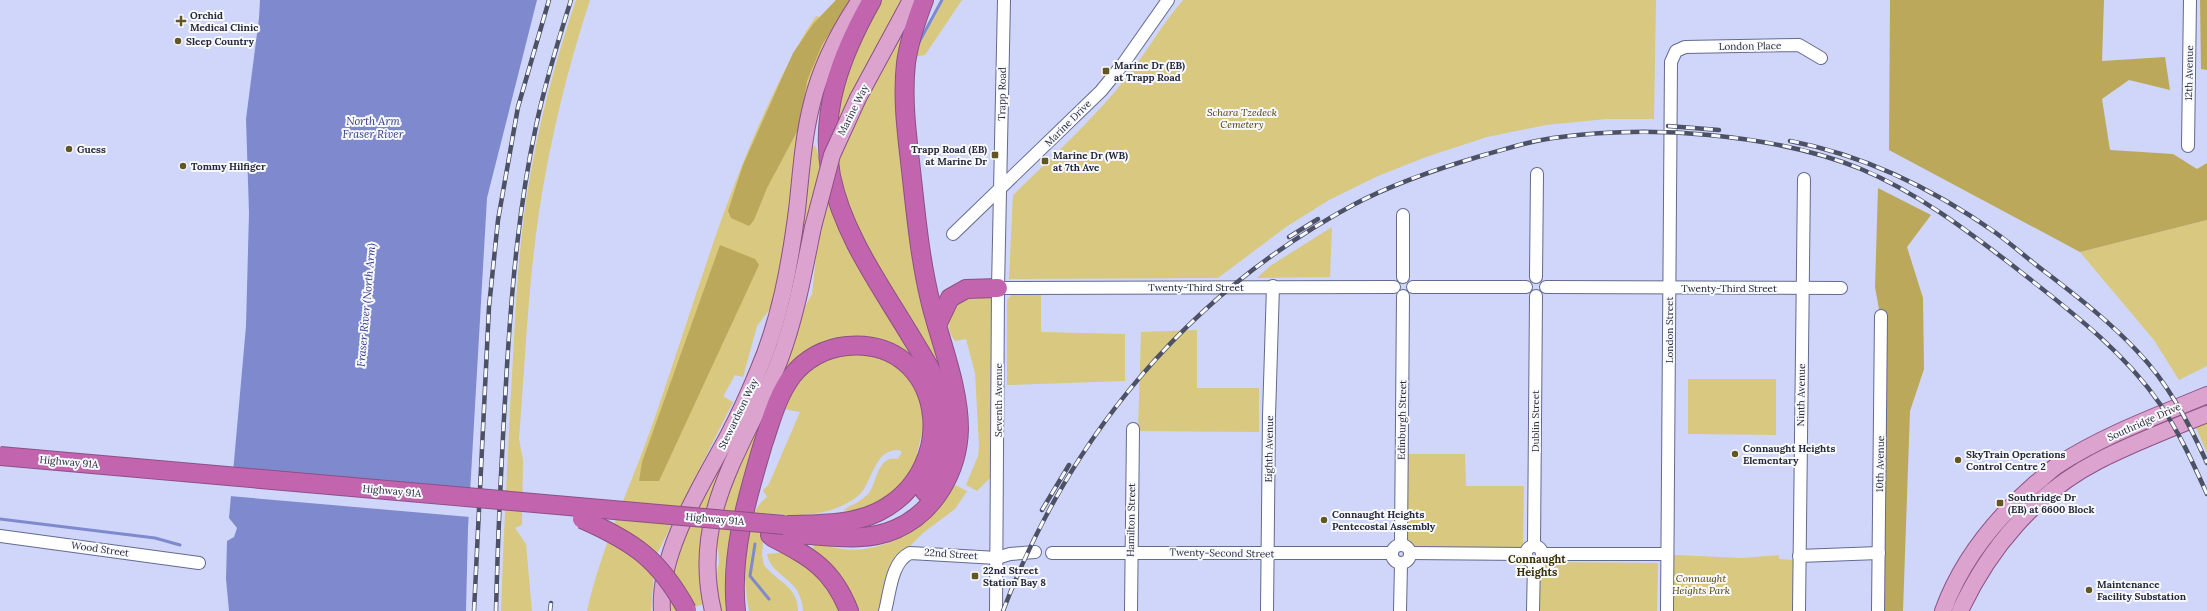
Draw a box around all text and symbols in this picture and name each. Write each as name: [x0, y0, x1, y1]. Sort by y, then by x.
place label: Orchid Medical Clinic: [190, 9, 259, 34]
marker: Orchid Medical Clinic: [175, 15, 187, 27]
place label: Sleep Country: [186, 35, 255, 48]
marker: Sleep Country: [173, 36, 183, 46]
street label: London Place: [1718, 39, 1782, 53]
street label: 12th Avenue: [2182, 45, 2196, 101]
place label: Marine Dr (EB) at Trapp Road: [1114, 59, 1185, 84]
marker: Marine Dr (EB) at Trapp Road: [1101, 66, 1111, 76]
street label: Trapp Road: [995, 67, 1009, 121]
street label: Marine Way: [835, 82, 872, 138]
street label: Marine Drive: [1042, 97, 1094, 149]
park label: Schara Tzedeck Cemetery: [1207, 106, 1277, 131]
water label: North Arm Fraser River: [342, 114, 405, 141]
place label: Guess: [77, 143, 106, 156]
place label: Trapp Road (EB) at Marine Dr: [911, 143, 987, 168]
marker: Guess: [64, 144, 74, 154]
place label: Marine Dr (WB) at 7th Ave: [1053, 149, 1128, 174]
marker: Trapp Road (EB) at Marine Dr: [990, 150, 1000, 160]
marker: Marine Dr (WB) at 7th Ave: [1040, 156, 1050, 166]
place label: Tommy Hilfiger: [191, 160, 266, 173]
marker: Tommy Hilfiger: [178, 161, 188, 171]
water label: Fraser River (North Arm): [354, 243, 379, 367]
street label: Twenty-Third Street: [1148, 281, 1244, 294]
street label: Twenty-Third Street: [1681, 282, 1777, 295]
street label: London Street: [1663, 297, 1676, 363]
street label: Seventh Avenue: [992, 362, 1005, 437]
street label: Ninth Avenue: [1794, 363, 1808, 427]
street label: Stewardson Way: [715, 376, 761, 452]
street label: Edinburgh Street: [1395, 380, 1409, 460]
street label: Dublin Street: [1529, 390, 1542, 452]
street label: Southridge Drive: [2105, 400, 2183, 444]
street label: Eighth Avenue: [1262, 415, 1276, 483]
street label: 10th Avenue: [1873, 435, 1887, 492]
place label: Connaught Heights Elementary: [1743, 442, 1835, 467]
place label: SkyTrain Operations Control Centre 2: [1966, 448, 2066, 473]
marker: Connaught Heights Elementary: [1730, 449, 1740, 459]
street label: Highway 91A: [39, 453, 100, 471]
marker: SkyTrain Operations Control Centre 2: [1953, 455, 1963, 465]
street label: Highway 91A: [362, 482, 423, 500]
street label: Hamilton Street: [1124, 483, 1138, 557]
place label: Southridge Dr (EB) at 6600 Block: [2008, 491, 2094, 516]
marker: Southridge Dr (EB) at 6600 Block: [1995, 498, 2005, 508]
place label: Connaught Heights Pentecostal Assembly: [1332, 508, 1436, 533]
street label: Highway 91A: [685, 510, 746, 528]
marker: Connaught Heights Pentecostal Assembly: [1319, 515, 1329, 525]
street label: Wood Street: [70, 539, 130, 560]
street label: 22nd Street: [924, 546, 978, 562]
street label: Twenty-Second Street: [1169, 546, 1275, 560]
district label: Connaught Heights: [1508, 552, 1566, 579]
place label: 22nd Street Station Bay 8: [983, 564, 1046, 589]
marker: 22nd Street Station Bay 8: [970, 571, 980, 581]
park label: Connaught Heights Park: [1672, 572, 1730, 597]
place label: Maintenance Facility Substation: [2097, 578, 2187, 603]
marker: Maintenance Facility Substation: [2084, 585, 2094, 595]

